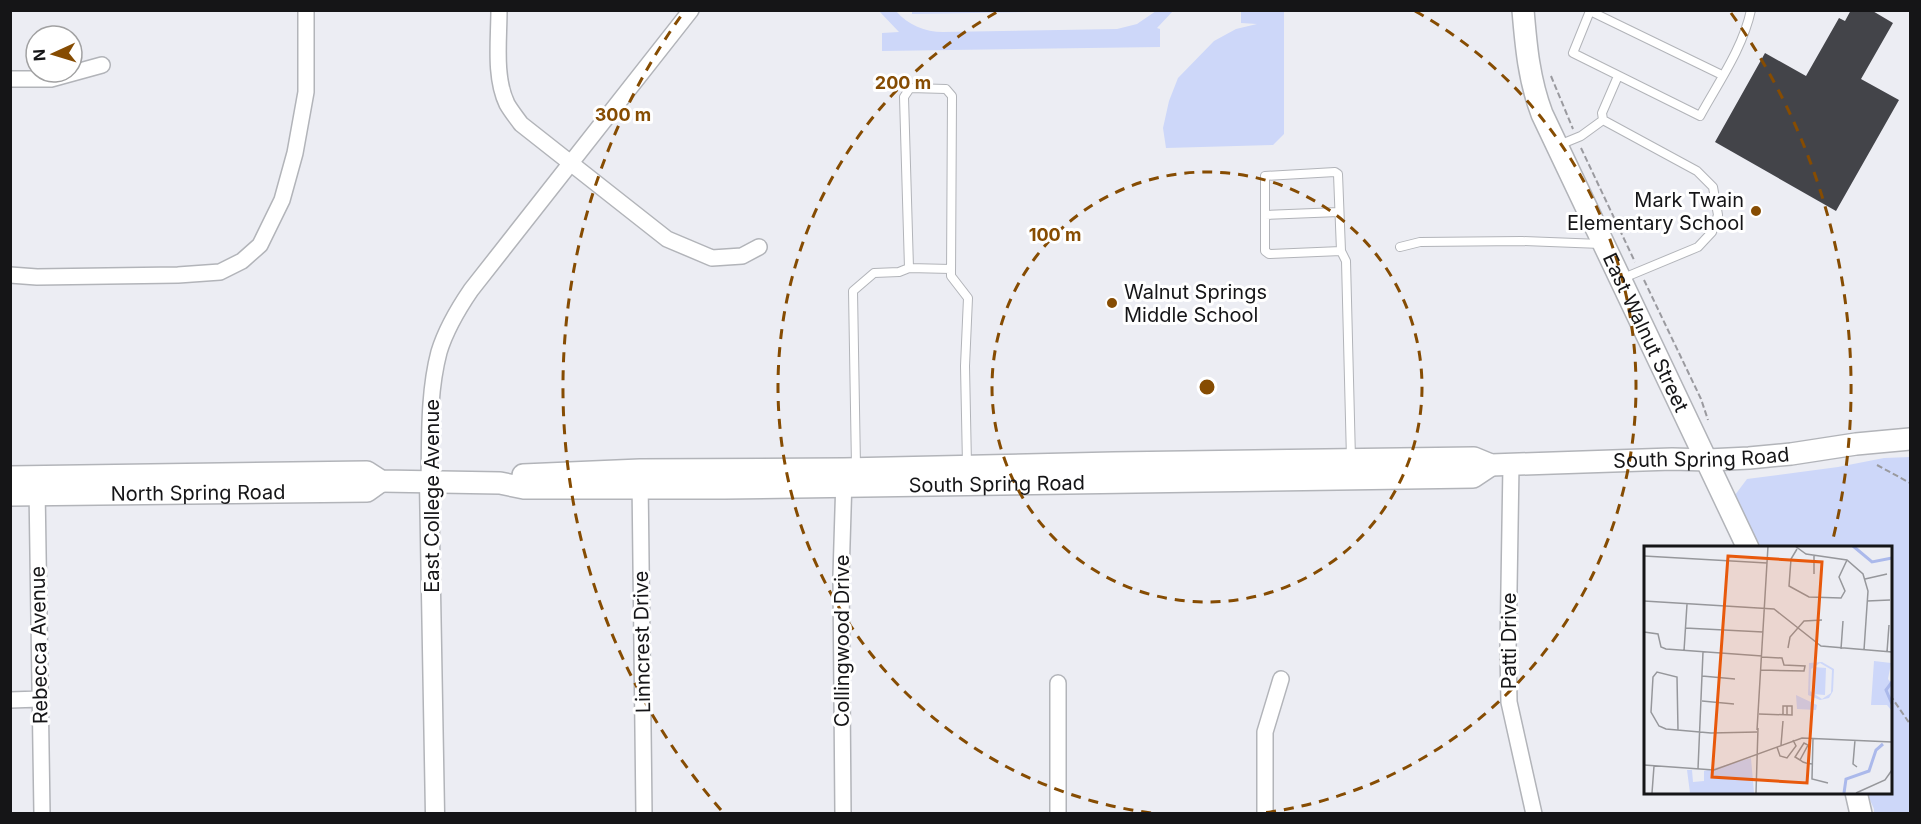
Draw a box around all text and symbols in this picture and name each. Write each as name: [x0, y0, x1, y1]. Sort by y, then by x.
north arrow: [24, 24, 84, 84]
text: N: [29, 48, 49, 62]
text: 200 m: [875, 72, 931, 93]
text: 300 m: [595, 104, 651, 125]
place label: Mark Twain Elementary School: [1567, 188, 1744, 235]
marker: Mark Twain Elementary School: [1749, 204, 1763, 218]
text: 100 m: [1029, 224, 1081, 245]
street label: East Walnut Street: [1598, 249, 1694, 416]
place label: Walnut Springs Middle School: [1124, 280, 1267, 327]
marker: Walnut Springs Middle School: [1105, 296, 1119, 310]
centre of rings: [1197, 377, 1217, 397]
street label: East College Avenue: [420, 399, 444, 593]
street label: South Spring Road: [1613, 442, 1790, 473]
street label: South Spring Road: [908, 471, 1085, 497]
street label: North Spring Road: [111, 480, 285, 506]
inset map: [1644, 546, 1891, 794]
street label: Collingwood Drive: [830, 555, 854, 727]
street label: Rebecca Avenue: [26, 566, 52, 724]
street label: Linncrest Drive: [629, 571, 655, 713]
street label: Patti Drive: [1497, 593, 1521, 689]

